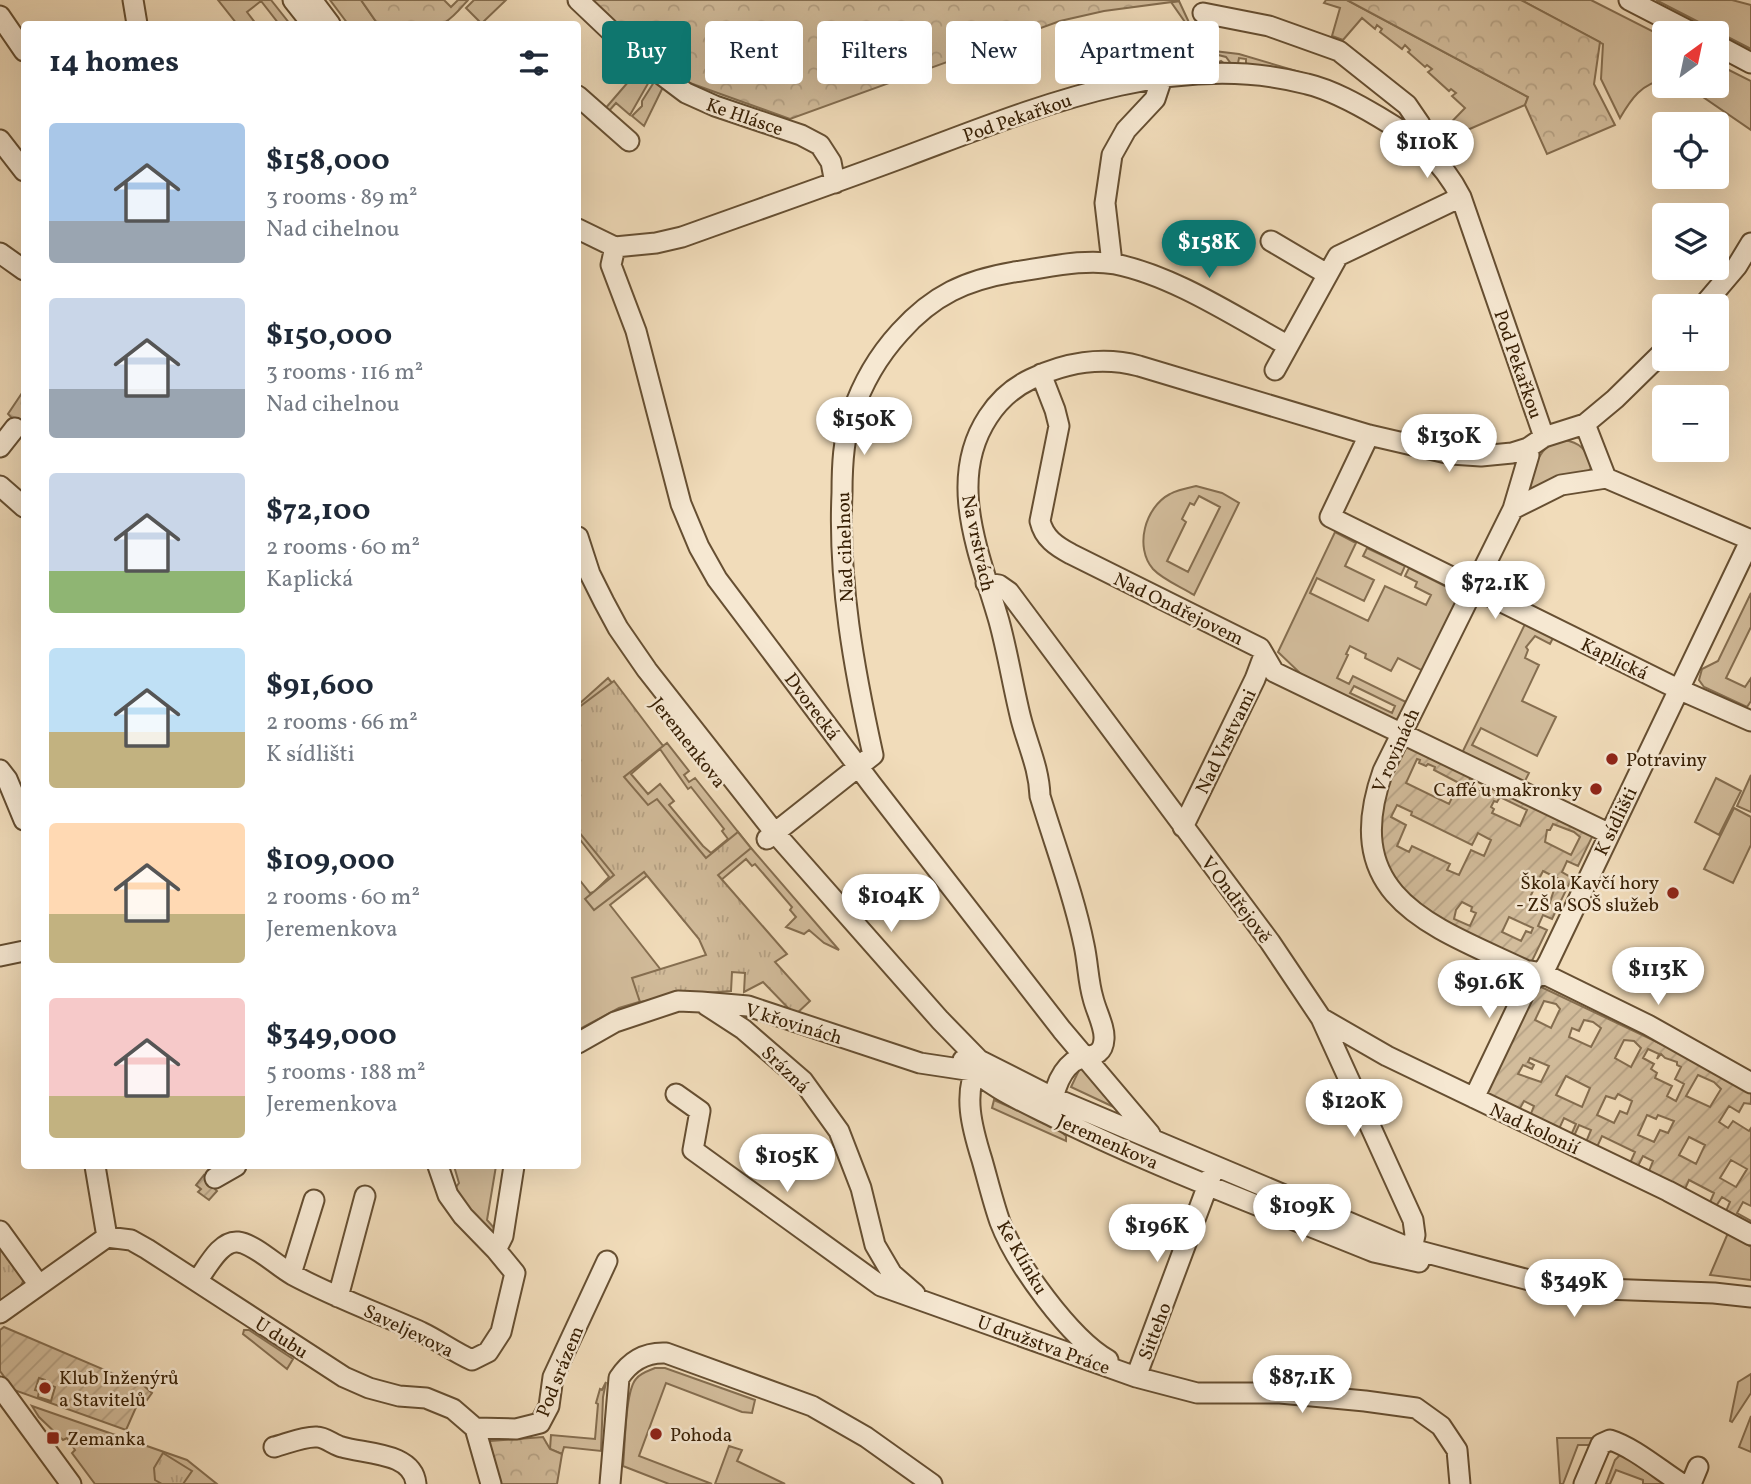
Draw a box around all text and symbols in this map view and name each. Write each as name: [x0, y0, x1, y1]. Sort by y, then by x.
chip: Buy: [602, 21, 691, 84]
chip: Rent: [705, 21, 803, 84]
chip: Filters: [817, 21, 932, 84]
chip: New: [946, 21, 1041, 84]
chip: Apartment: [1055, 21, 1219, 84]
north arrow: [1652, 21, 1729, 98]
map controls: [1652, 21, 1729, 462]
text: 14 homes: [49, 42, 179, 84]
icon: filters: [515, 44, 553, 82]
street label: Pod Pekařkou: [960, 88, 1076, 150]
street label: Ke Hlásce: [702, 93, 786, 143]
button: locate: [1652, 112, 1729, 189]
pin: $110K: [1378, 120, 1476, 180]
text: $110K: [1396, 127, 1458, 159]
text: $158,000: [266, 140, 390, 182]
icon: home: [105, 151, 189, 235]
text: 3 rooms · 89 m²: [266, 182, 418, 214]
button: layers: [1652, 203, 1729, 280]
text: Nad cihelnou: [266, 214, 400, 246]
pin: $158K: [1160, 220, 1258, 280]
text: $158K: [1178, 227, 1240, 259]
button: +: [1652, 294, 1729, 371]
street label: Pod Pekařkou: [1486, 307, 1548, 423]
text: $150,000: [266, 315, 392, 357]
icon: home: [105, 326, 189, 410]
text: 3 rooms · 116 m²: [266, 357, 423, 389]
button: −: [1652, 385, 1729, 462]
text: Nad cihelnou: [266, 389, 400, 421]
pin: $150K: [815, 398, 913, 457]
text: $150K: [832, 404, 896, 436]
pin: $130K: [1400, 414, 1498, 474]
text: $130K: [1417, 421, 1481, 453]
text: $72,100: [266, 490, 370, 532]
street label: Nad cihelnou: [831, 491, 861, 603]
street label: Na vrstvách: [954, 493, 1000, 594]
icon: home: [105, 501, 189, 585]
text: 2 rooms · 60 m²: [266, 532, 420, 564]
pin: $72.1K: [1438, 562, 1552, 621]
text: Kaplická: [266, 564, 354, 596]
street label: Nad Ondřejovem: [1109, 567, 1248, 653]
text: $72.1K: [1461, 568, 1529, 600]
street label: Kaplická: [1576, 632, 1652, 687]
text: $91,600: [266, 665, 374, 707]
street label: Dvorecká: [777, 668, 845, 746]
icon: home: [105, 676, 189, 760]
street label: Nad Vrstvami: [1190, 685, 1264, 799]
street label: Jeremenkova: [644, 692, 731, 794]
street label: V rovinách: [1367, 704, 1427, 797]
text: 2 rooms · 66 m²: [266, 707, 418, 739]
text: K sídlišti: [266, 739, 355, 771]
place label: Potraviny: [1626, 748, 1707, 774]
marker: Potraviny: [1604, 751, 1620, 767]
place label: Caffé u makronky: [1433, 778, 1582, 804]
marker: Caffé u makronky: [1588, 781, 1604, 797]
street label: K sídlišti: [1589, 783, 1645, 860]
text: $109,000: [266, 840, 395, 882]
icon: home: [105, 851, 189, 935]
street label: V Ondřejově: [1194, 851, 1277, 949]
place label: Škola Kavčí hory - ZŠ a SOŠ služeb: [1516, 871, 1659, 919]
pin: $104K: [842, 874, 940, 934]
text: $104K: [858, 881, 924, 913]
text: 2 rooms · 60 m²: [266, 882, 420, 914]
marker: Škola Kavčí hory - ZŠ a SOŠ služeb: [1665, 885, 1681, 901]
text: Jeremenkova: [266, 914, 398, 946]
pin: $113K: [1609, 948, 1707, 1007]
text: $113K: [1628, 954, 1688, 986]
pin: $91.6K: [1432, 960, 1546, 1020]
text: $91.6K: [1454, 967, 1524, 999]
street label: V křovinách: [742, 998, 845, 1052]
text: $349,000: [266, 1015, 397, 1057]
icon: home: [105, 1026, 189, 1110]
street label: Srázná: [755, 1041, 815, 1100]
text: 5 rooms · 188 m²: [266, 1057, 425, 1089]
pin: $120K: [1305, 1080, 1403, 1139]
text: $120K: [1322, 1086, 1386, 1118]
text: Jeremenkova: [266, 1089, 398, 1121]
street label: Nad kolonií: [1485, 1098, 1584, 1162]
street label: Jeremenkova: [1052, 1109, 1162, 1177]
pin: $105K: [738, 1134, 836, 1194]
text: $105K: [755, 1141, 819, 1173]
pin: $109K: [1253, 1184, 1351, 1244]
text: $109K: [1269, 1191, 1335, 1223]
pin: $196K: [1108, 1204, 1206, 1264]
text: $196K: [1125, 1211, 1189, 1243]
street label: Ke Klínku: [990, 1216, 1053, 1300]
pin: $349K: [1525, 1260, 1623, 1319]
text: $349K: [1540, 1266, 1608, 1298]
street label: Saveljevova: [359, 1299, 458, 1365]
street label: Sitteho: [1133, 1299, 1179, 1364]
street label: U družstva Práce: [973, 1310, 1113, 1382]
street label: U dubu: [249, 1312, 313, 1366]
street label: Pod srázem: [531, 1322, 591, 1421]
pin: $87.1K: [1245, 1356, 1359, 1415]
text: $87.1K: [1269, 1362, 1335, 1394]
place label: Klub Inženýrů a Stavitelů: [59, 1366, 179, 1414]
marker: Klub Inženýrů a Stavitelů: [37, 1380, 53, 1396]
place label: Pohoda: [670, 1423, 732, 1449]
marker: Pohoda: [648, 1426, 664, 1442]
place label: Zemanka: [67, 1427, 145, 1453]
marker: Zemanka: [45, 1430, 61, 1446]

